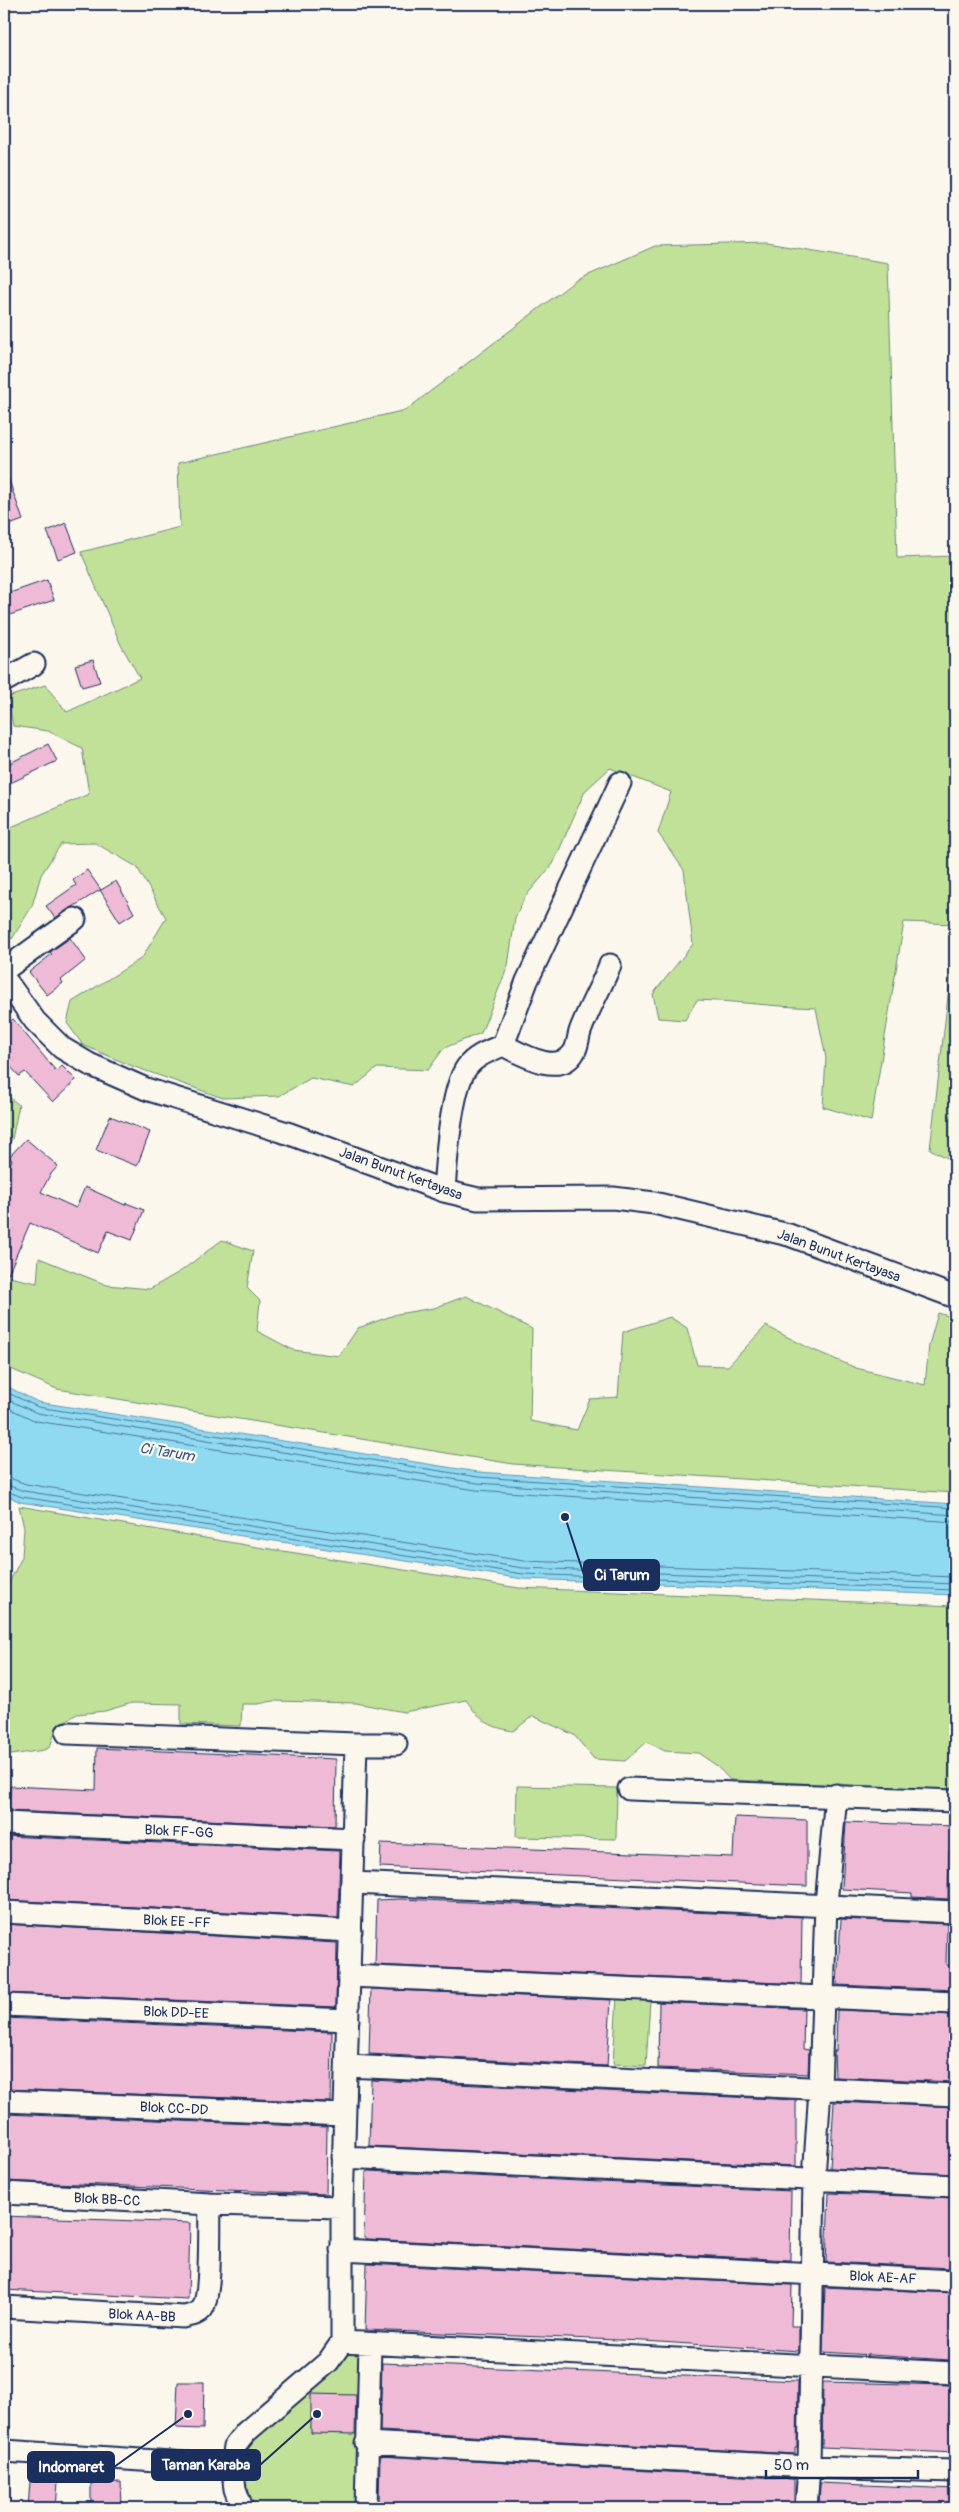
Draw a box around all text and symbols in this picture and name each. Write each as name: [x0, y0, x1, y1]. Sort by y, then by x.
street label: Jalan Bunut Kertayasa: [337, 1143, 465, 1204]
street label: Jalan Bunut Kertayasa: [775, 1225, 903, 1286]
water label: Ci Tarum: [138, 1439, 197, 1466]
callout: Ci Tarum: [584, 1560, 659, 1590]
text: Ci Tarum: [594, 1566, 650, 1585]
street label: Blok FF-GG: [144, 1821, 214, 1842]
street label: Blok EE -FF: [143, 1911, 211, 1932]
street label: Blok DD-EE: [143, 2003, 209, 2022]
street label: Blok CC-DD: [139, 2098, 209, 2119]
street label: Blok BB-CC: [73, 2189, 141, 2210]
street label: Blok AE-AF: [849, 2267, 917, 2288]
street label: Blok AA-BB: [108, 2305, 176, 2326]
scale bar: [766, 2447, 919, 2479]
callout: Taman Karaba: [152, 2450, 260, 2480]
callout: Indomaret: [28, 2452, 114, 2482]
text: Taman Karaba: [161, 2456, 250, 2475]
text: 50 m: [774, 2456, 809, 2475]
text: Indomaret: [38, 2458, 105, 2477]

